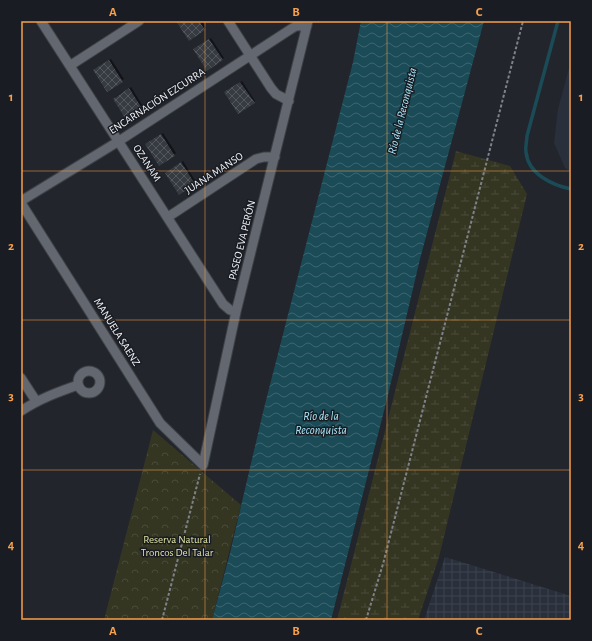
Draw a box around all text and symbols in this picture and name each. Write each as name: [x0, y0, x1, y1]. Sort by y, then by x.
text: A: [109, 6, 117, 19]
text: B: [292, 6, 300, 19]
text: C: [476, 6, 483, 19]
street label: ENCARNACIÓN EZCURRA: [107, 65, 207, 136]
water label: Río de la Reconquista: [385, 67, 420, 156]
text: 1: [9, 91, 13, 104]
text: 1: [579, 91, 583, 104]
street label: OZANAM: [131, 143, 163, 184]
street label: JUANA MANSO: [183, 150, 245, 196]
street label: PASEO EVA PERÓN: [226, 199, 257, 281]
text: 2: [8, 240, 14, 253]
text: 2: [578, 240, 584, 253]
street label: MANUELA SAENZ: [92, 296, 142, 368]
text: 3: [8, 390, 14, 403]
text: 3: [578, 390, 584, 403]
water label: Río de la Reconquista: [295, 410, 347, 437]
park label: Reserva Natural Troncos Del Talar: [141, 534, 214, 558]
text: 4: [8, 539, 15, 552]
text: 4: [578, 539, 585, 552]
text: A: [109, 625, 117, 638]
text: B: [292, 625, 300, 638]
text: C: [476, 625, 483, 638]

